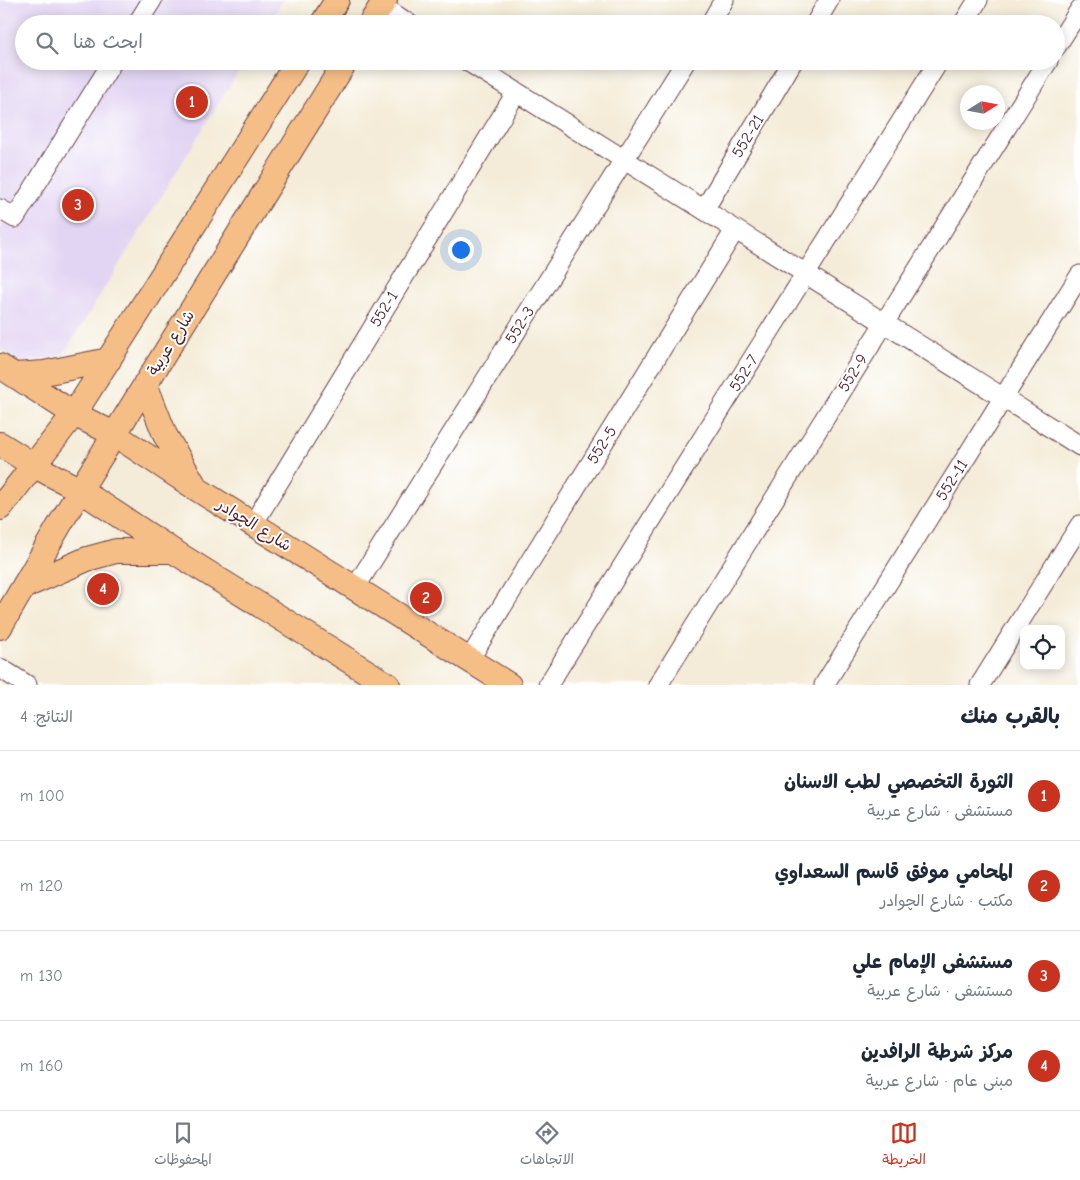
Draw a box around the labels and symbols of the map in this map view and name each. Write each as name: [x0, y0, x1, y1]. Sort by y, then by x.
pin: 1: [176, 83, 208, 121]
north arrow: [960, 85, 1005, 130]
street label: 552-21: [728, 111, 768, 161]
pin: 3: [62, 186, 94, 224]
your location: [448, 237, 474, 263]
street label: 552-1: [366, 288, 402, 330]
street label: 552-3: [502, 303, 538, 347]
street label: شارع عربية: [144, 307, 200, 380]
street label: 552-7: [726, 351, 762, 395]
street label: 552-9: [835, 351, 871, 395]
street label: 552-5: [584, 423, 620, 467]
street label: 552-11: [932, 456, 972, 504]
street label: شارع الچوادر: [211, 494, 294, 557]
pin: 4: [87, 570, 119, 608]
pin: 2: [410, 579, 442, 617]

